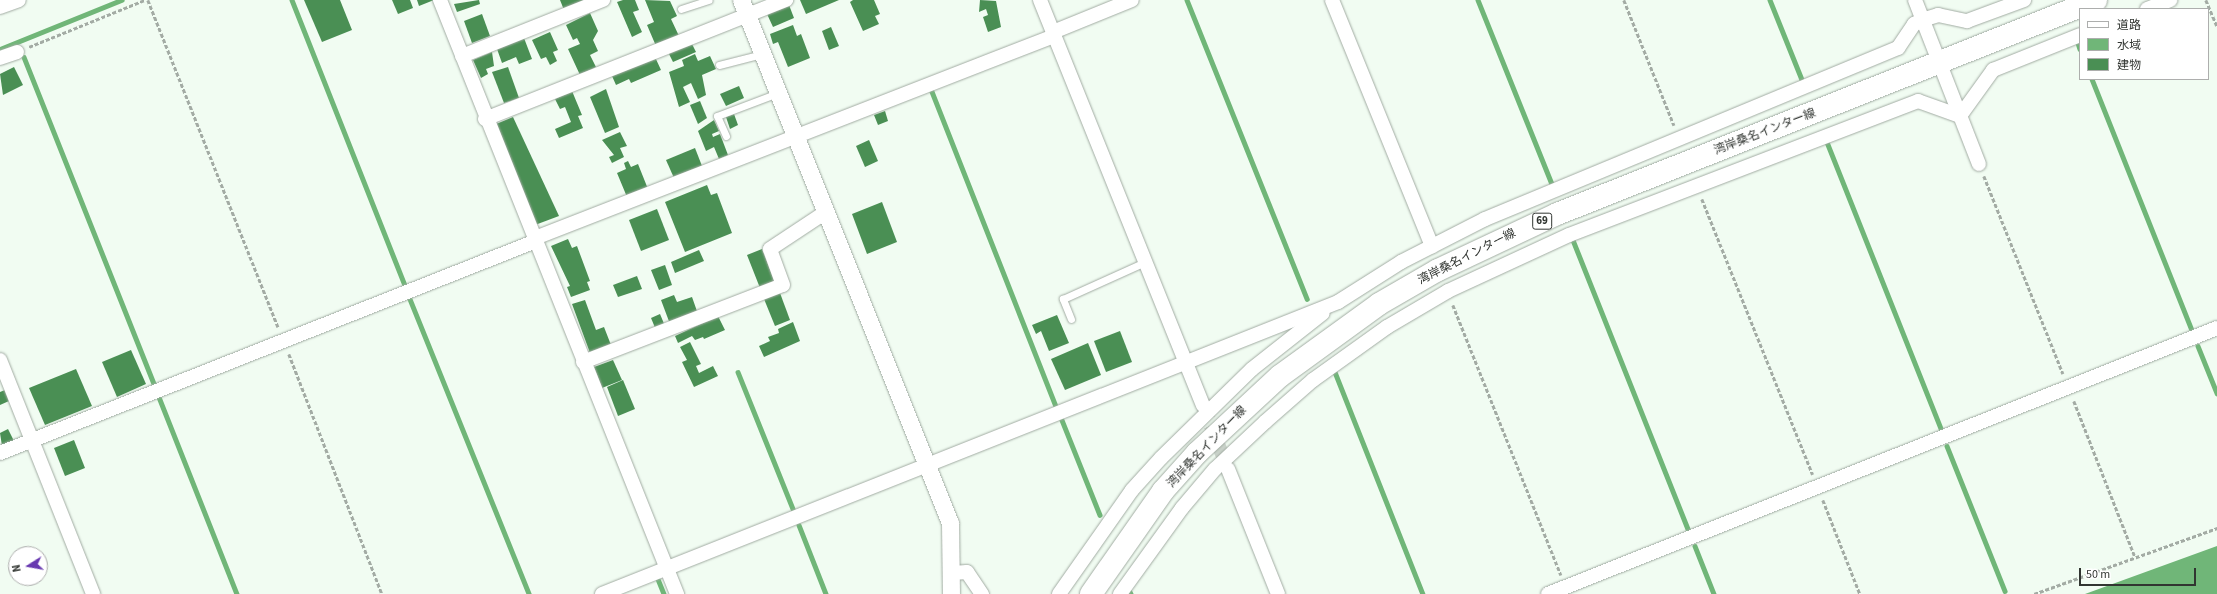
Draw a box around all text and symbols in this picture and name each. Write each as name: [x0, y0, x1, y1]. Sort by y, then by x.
legend: [2079, 8, 2209, 80]
text: 道路: [2117, 17, 2141, 34]
text: 水域: [2117, 37, 2141, 54]
text: 建物: [2117, 57, 2141, 74]
street label: 湾岸桑名インター線: [1712, 106, 1818, 158]
road number: 69: [1532, 212, 1552, 230]
street label: 湾岸桑名インター線: [1416, 226, 1518, 288]
street label: 湾岸桑名インター線: [1164, 403, 1250, 491]
north arrow: [8, 546, 48, 586]
scale bar: [2081, 560, 2198, 586]
text: N: [9, 563, 25, 573]
text: 50 m: [2086, 566, 2110, 583]

